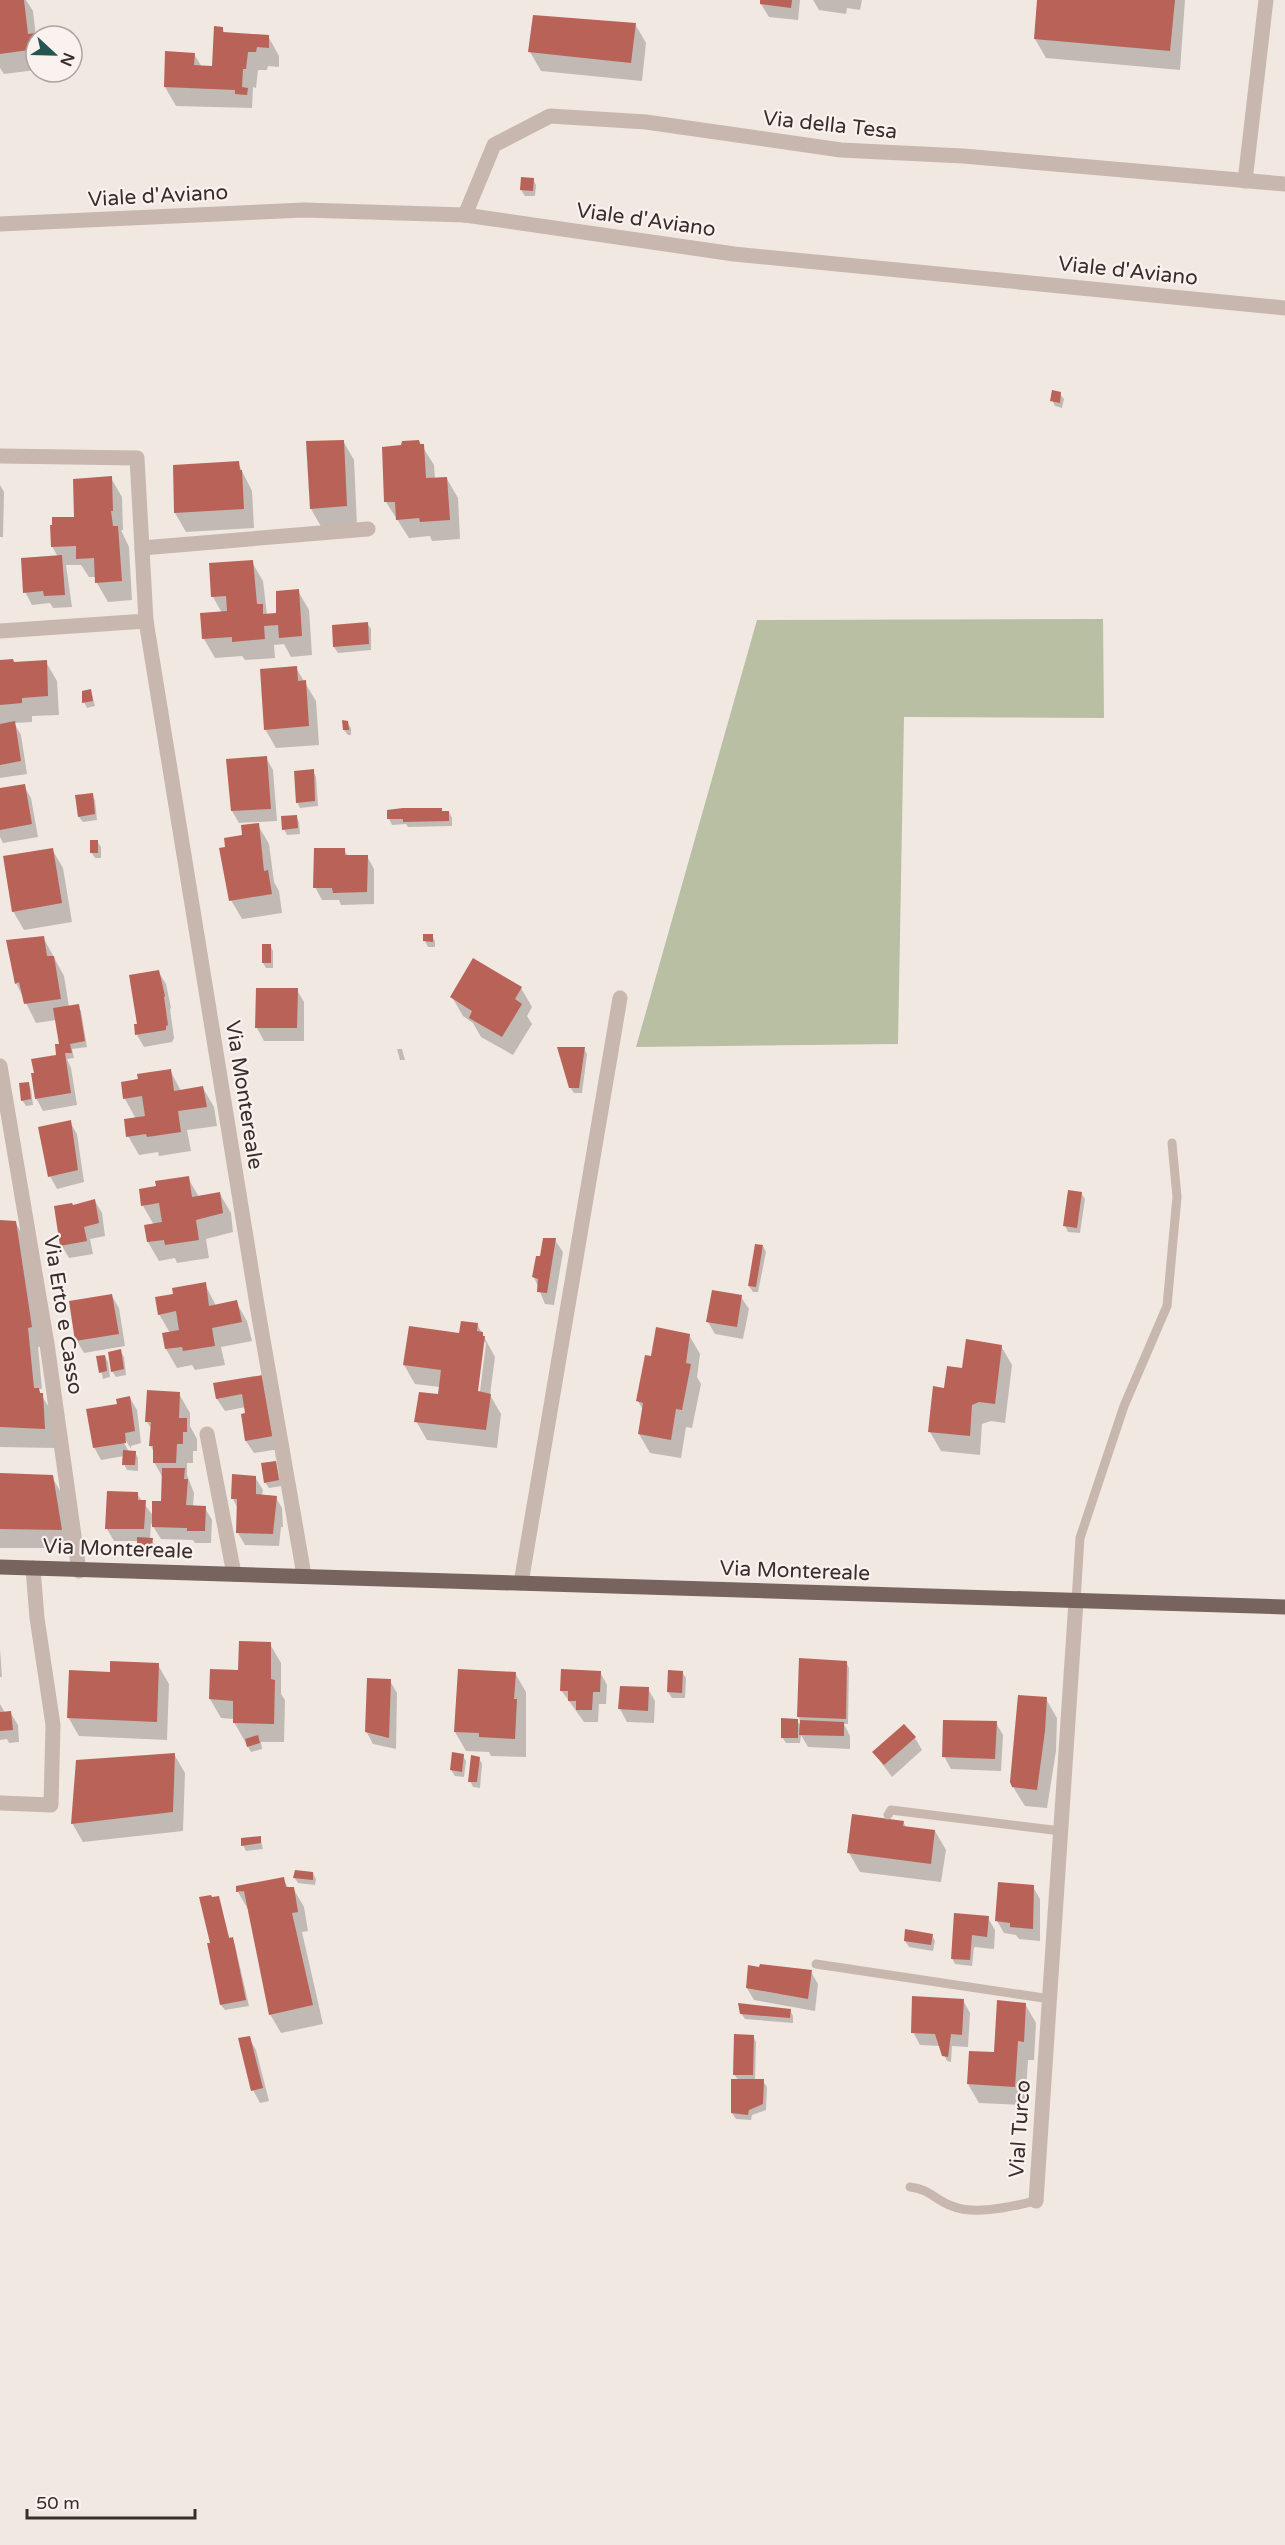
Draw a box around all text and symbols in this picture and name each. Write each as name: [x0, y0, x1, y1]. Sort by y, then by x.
north arrow: [24, 24, 84, 84]
text: N: [55, 50, 79, 69]
street label: Via della Tesa: [762, 106, 898, 144]
street label: Viale d'Aviano: [87, 180, 229, 212]
street label: Viale d'Aviano: [575, 198, 717, 242]
street label: Viale d'Aviano: [1057, 251, 1199, 291]
street label: Via Montereale: [220, 1019, 268, 1171]
street label: Via Erto e Casso: [38, 1234, 88, 1396]
street label: Via Montereale: [42, 1534, 194, 1564]
street label: Via Montereale: [719, 1556, 871, 1586]
street label: Vial Turco: [1004, 2079, 1036, 2179]
scale bar: [27, 2482, 195, 2520]
text: 50 m: [36, 2492, 80, 2514]

